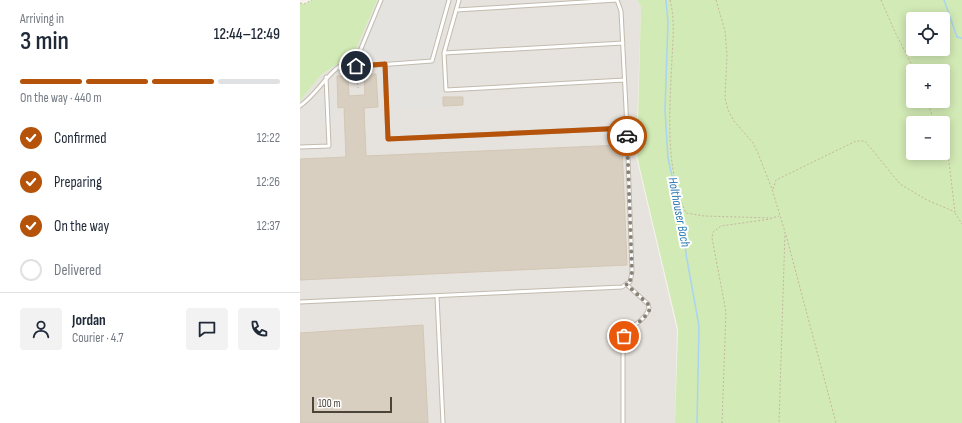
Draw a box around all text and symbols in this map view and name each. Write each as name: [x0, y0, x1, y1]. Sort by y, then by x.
text: Arriving in: [20, 11, 64, 27]
map controls: [906, 12, 950, 160]
button: locate: [906, 12, 950, 56]
text: 12:44–12:49: [214, 25, 280, 44]
text: 3 min: [20, 26, 69, 57]
pin: [339, 49, 373, 83]
icon: home: [345, 55, 367, 77]
button: +: [906, 64, 950, 108]
text: On the way · 440 m: [20, 90, 102, 106]
courier: [607, 116, 647, 156]
button: −: [906, 116, 950, 160]
icon: car: [616, 125, 638, 147]
icon: check: [20, 127, 42, 149]
text: Confirmed: [54, 129, 107, 148]
text: 12:22: [257, 130, 280, 146]
icon: check: [20, 171, 42, 193]
text: Preparing: [54, 173, 102, 192]
text: 12:26: [256, 174, 280, 190]
water label: Holthauser Bach: [664, 176, 694, 249]
icon: check: [20, 215, 42, 237]
text: On the way: [54, 217, 109, 236]
text: 12:37: [257, 218, 280, 234]
text: Delivered: [54, 261, 101, 280]
button: person: [20, 308, 62, 350]
button: chat: [186, 308, 228, 350]
button: phone: [238, 308, 280, 350]
text: Jordan: [72, 311, 106, 330]
pin: [607, 319, 641, 353]
icon: bag: [613, 325, 635, 347]
text: Courier · 4.7: [72, 330, 124, 346]
scale bar: [312, 395, 392, 414]
text: 100 m: [318, 397, 340, 410]

